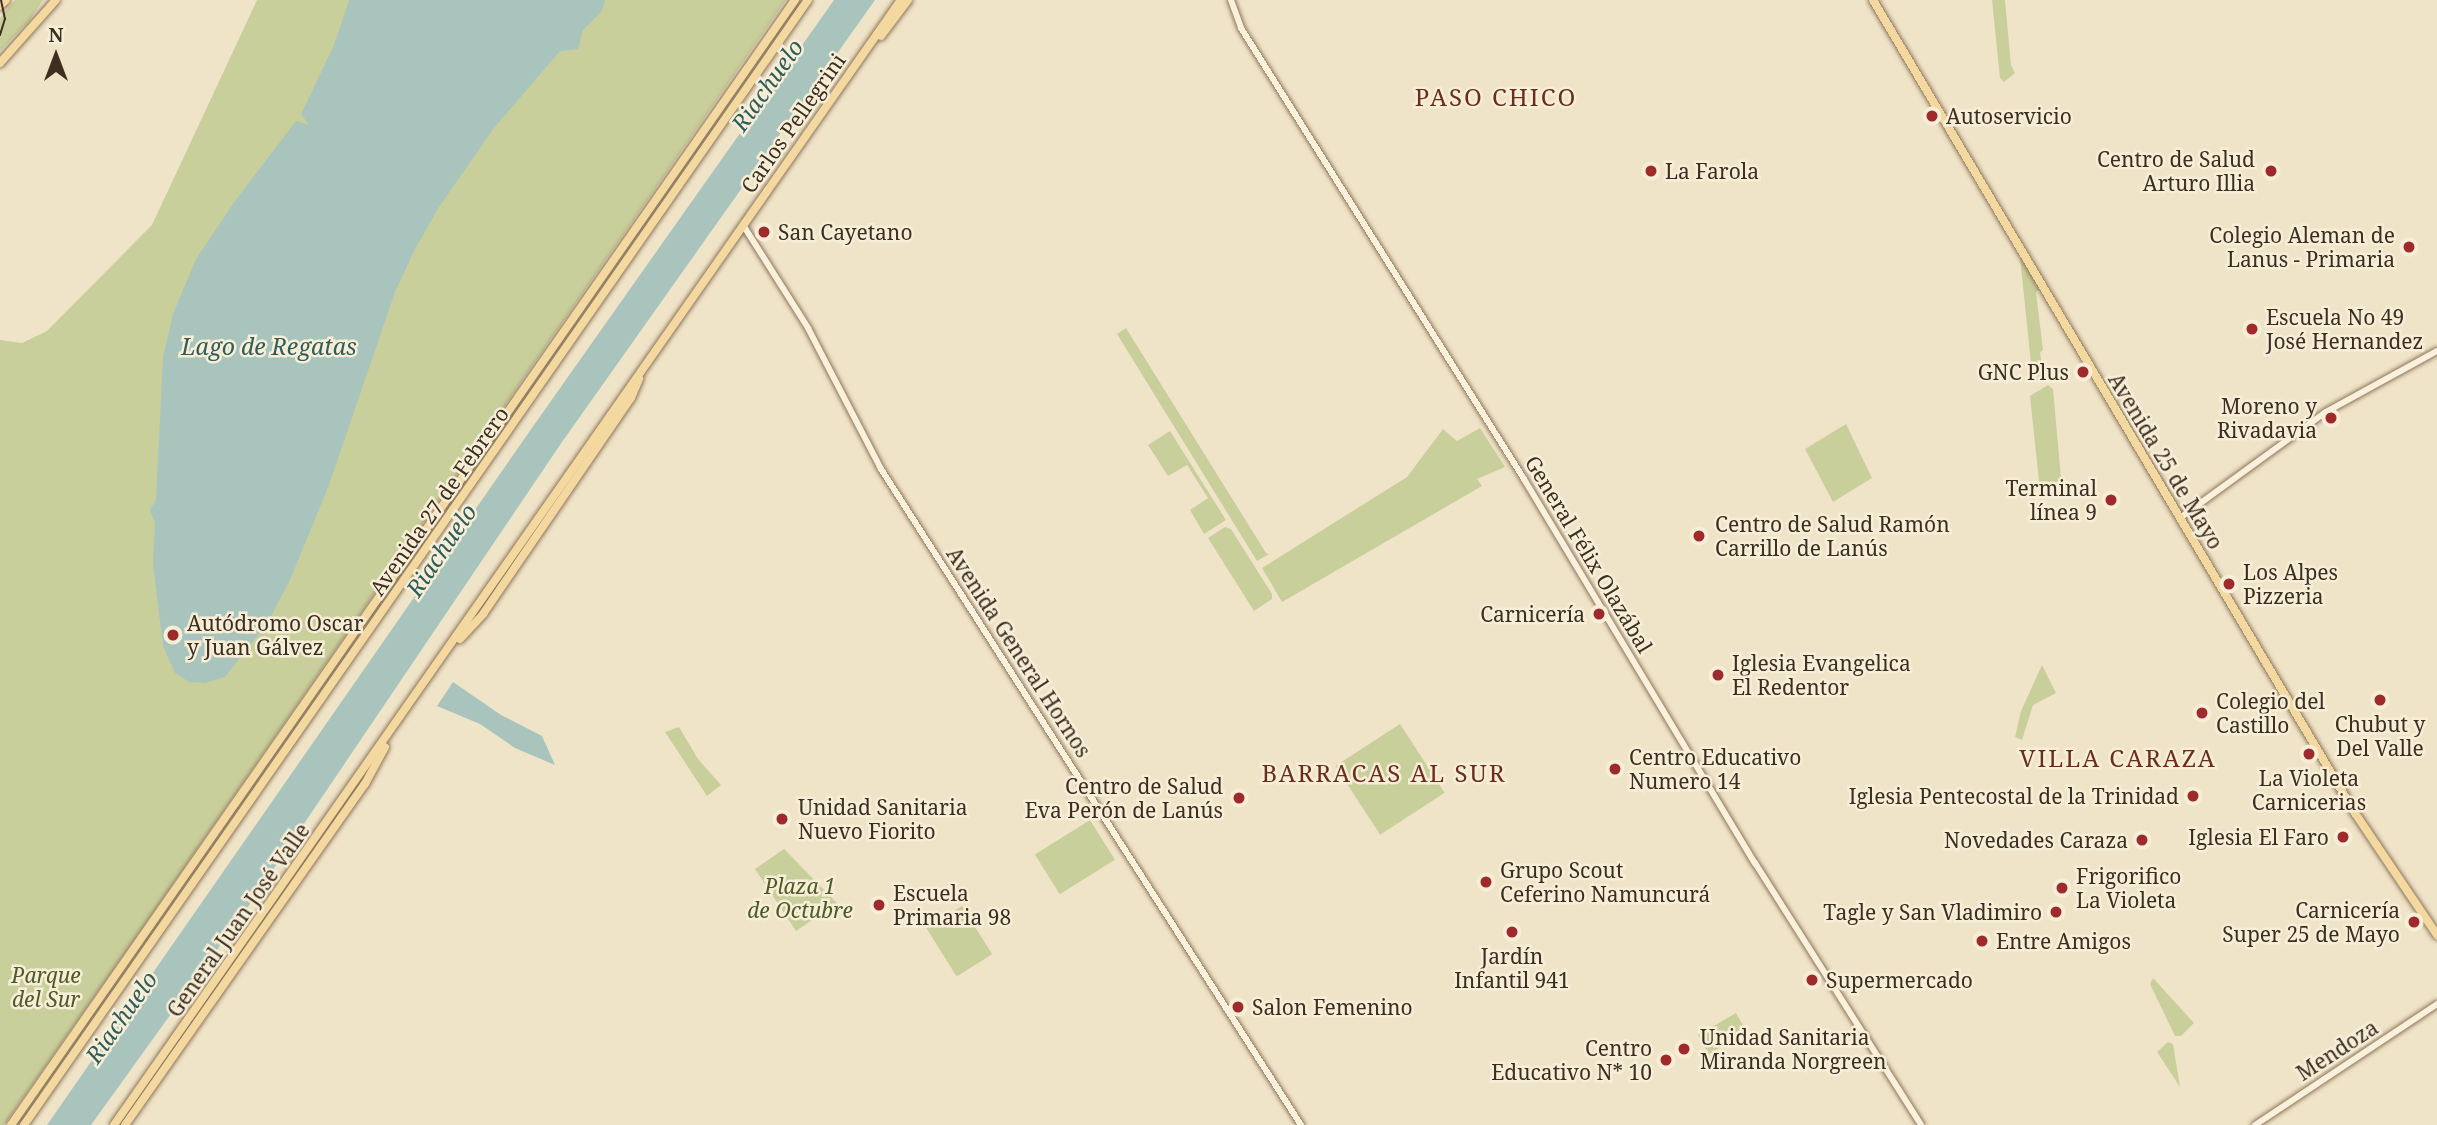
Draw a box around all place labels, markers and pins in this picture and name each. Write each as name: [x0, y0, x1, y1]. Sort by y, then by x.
place label: Autoservicio: [1946, 103, 2072, 129]
marker: Autoservicio: [1924, 108, 1940, 124]
place label: Centro de Salud Arturo Illia: [2097, 146, 2255, 196]
place label: La Farola: [1665, 158, 1759, 184]
marker: Centro de Salud Arturo Illia: [2261, 161, 2281, 181]
marker: La Farola: [1643, 163, 1659, 179]
place label: San Cayetano: [778, 219, 913, 245]
place label: Colegio Aleman de Lanus - Primaria: [2209, 222, 2395, 272]
marker: San Cayetano: [756, 224, 772, 240]
marker: Colegio Aleman de Lanus - Primaria: [2401, 239, 2417, 255]
place label: Escuela No 49 José Hernandez: [2266, 304, 2423, 354]
marker: Escuela No 49 José Hernandez: [2244, 321, 2260, 337]
place label: GNC Plus: [1978, 359, 2069, 385]
marker: GNC Plus: [2075, 364, 2091, 380]
place label: Moreno y Rivadavia: [2217, 393, 2317, 443]
marker: Moreno y Rivadavia: [2323, 410, 2339, 426]
place label: Terminal línea 9: [2006, 475, 2097, 525]
marker: Terminal línea 9: [2103, 492, 2119, 508]
place label: Centro de Salud Ramón Carrillo de Lanús: [1715, 511, 1950, 561]
marker: Centro de Salud Ramón Carrillo de Lanús: [1689, 526, 1709, 546]
place label: Los Alpes Pizzeria: [2243, 559, 2338, 609]
marker: Los Alpes Pizzeria: [2221, 576, 2237, 592]
place label: Carnicería: [1480, 601, 1585, 627]
marker: Carnicería: [1591, 606, 1607, 622]
place label: Autódromo Oscar y Juan Gálvez: [187, 610, 364, 660]
marker: Autódromo Oscar y Juan Gálvez: [165, 627, 181, 643]
place label: Iglesia Evangelica El Redentor: [1732, 650, 1911, 700]
marker: Iglesia Evangelica El Redentor: [1710, 667, 1726, 683]
place label: Colegio del Castillo: [2216, 688, 2325, 738]
marker: Chubut y Del Valle: [2372, 692, 2388, 708]
marker: Colegio del Castillo: [2194, 705, 2210, 721]
place label: Chubut y Del Valle: [2335, 711, 2425, 761]
place label: Centro Educativo Numero 14: [1629, 744, 1801, 794]
marker: La Violeta Carnicerias: [2301, 746, 2317, 762]
marker: Centro Educativo Numero 14: [1607, 761, 1623, 777]
place label: La Violeta Carnicerias: [2252, 765, 2366, 815]
place label: Centro de Salud Eva Perón de Lanús: [1025, 773, 1223, 823]
place label: Iglesia Pentecostal de la Trinidad: [1849, 783, 2179, 809]
marker: Centro de Salud Eva Perón de Lanús: [1229, 788, 1249, 808]
marker: Iglesia Pentecostal de la Trinidad: [2185, 788, 2201, 804]
place label: Unidad Sanitaria Nuevo Fiorito: [798, 794, 968, 844]
marker: Unidad Sanitaria Nuevo Fiorito: [772, 809, 792, 829]
place label: Iglesia El Faro: [2188, 824, 2329, 850]
place label: Novedades Caraza: [1944, 827, 2128, 853]
marker: Iglesia El Faro: [2335, 829, 2351, 845]
marker: Novedades Caraza: [2134, 832, 2150, 848]
place label: Grupo Scout Ceferino Namuncurá: [1500, 857, 1710, 907]
place label: Frigorifico La Violeta: [2076, 863, 2181, 913]
marker: Grupo Scout Ceferino Namuncurá: [1478, 874, 1494, 890]
place label: Escuela Primaria 98: [893, 880, 1011, 930]
marker: Frigorifico La Violeta: [2054, 880, 2070, 896]
marker: Escuela Primaria 98: [871, 897, 887, 913]
place label: Carnicería Super 25 de Mayo: [2222, 897, 2400, 947]
place label: Tagle y San Vladimiro: [1823, 899, 2042, 925]
marker: Tagle y San Vladimiro: [2048, 904, 2064, 920]
marker: Carnicería Super 25 de Mayo: [2406, 914, 2422, 930]
marker: Jardín Infantil 941: [1504, 924, 1520, 940]
place label: Entre Amigos: [1996, 928, 2131, 954]
marker: Entre Amigos: [1974, 933, 1990, 949]
place label: Jardín Infantil 941: [1454, 943, 1570, 993]
place label: Supermercado: [1826, 967, 1973, 993]
marker: Supermercado: [1804, 972, 1820, 988]
place label: Salon Femenino: [1252, 994, 1413, 1020]
marker: Salon Femenino: [1230, 999, 1246, 1015]
place label: Unidad Sanitaria Miranda Norgreen: [1700, 1024, 1887, 1074]
place label: Centro Educativo N* 10: [1491, 1035, 1652, 1085]
marker: Unidad Sanitaria Miranda Norgreen: [1674, 1039, 1694, 1059]
marker: Centro Educativo N* 10: [1658, 1052, 1674, 1068]

